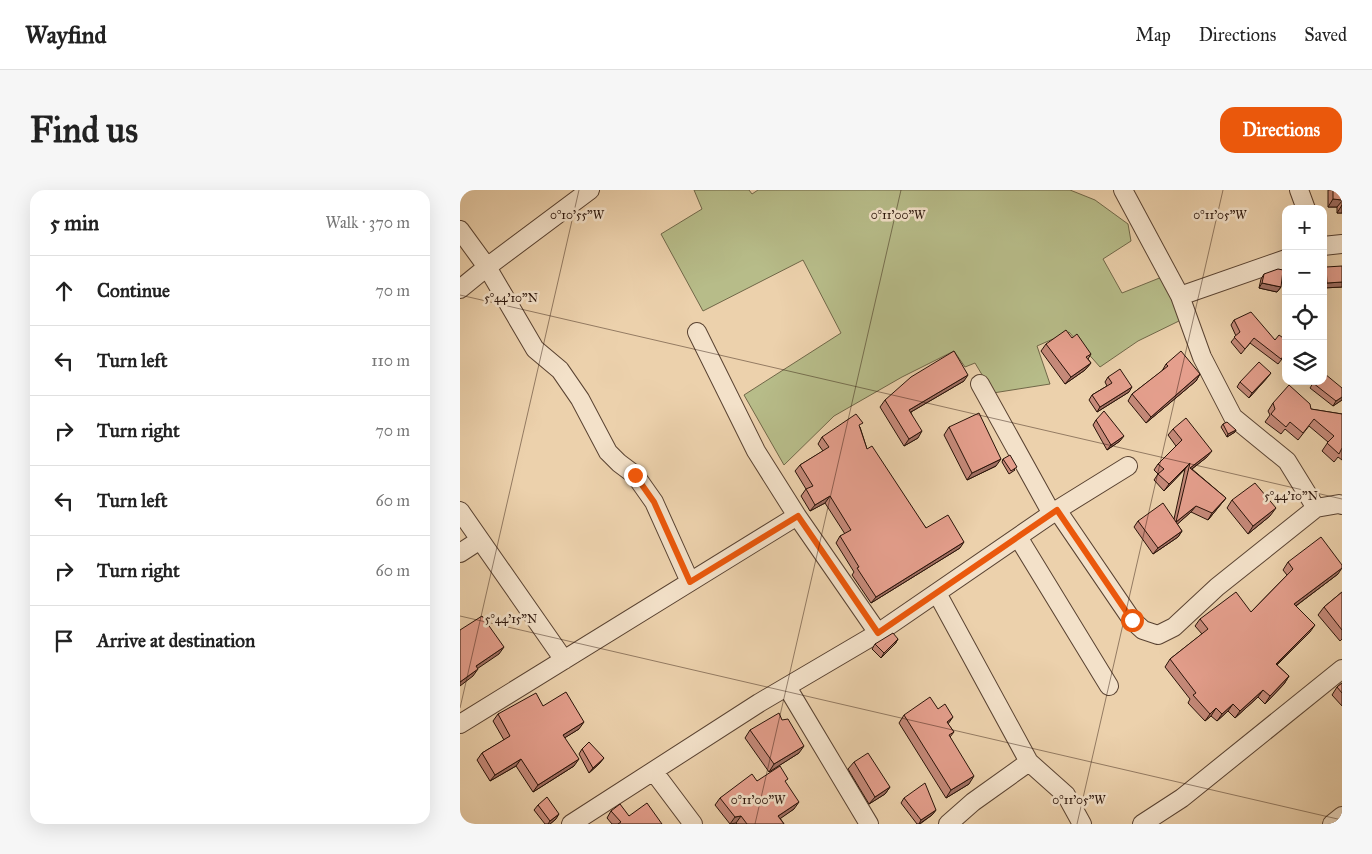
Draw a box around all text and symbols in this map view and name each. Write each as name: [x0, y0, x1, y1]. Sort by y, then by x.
text: Wayfind: [25, 20, 107, 50]
text: Map: [1135, 24, 1171, 46]
text: Directions: [1199, 24, 1276, 46]
text: Saved: [1304, 24, 1347, 46]
button: Directions: [1220, 107, 1342, 153]
text: Find us: [30, 109, 138, 152]
map controls: [1282, 205, 1327, 385]
button: +: [1282, 205, 1327, 250]
text: 0°10'55"W: [550, 208, 605, 222]
text: 0°11'00"W: [871, 208, 926, 222]
text: 0°11'05"W: [1193, 208, 1247, 222]
text: 5 min: [50, 210, 99, 236]
text: Walk · 370 m: [326, 213, 410, 232]
button: −: [1282, 250, 1327, 295]
icon: ahead: [50, 277, 78, 305]
text: Continue: [97, 279, 170, 302]
text: 70 m: [375, 281, 410, 300]
text: 5°44'10"N: [484, 291, 538, 305]
button: locate: [1282, 295, 1327, 340]
button: layers: [1282, 340, 1327, 385]
icon: left: [50, 347, 78, 375]
text: Turn left: [97, 349, 167, 372]
text: 110 m: [371, 351, 410, 370]
icon: right: [50, 417, 78, 445]
text: Turn right: [97, 419, 180, 442]
text: 70 m: [375, 421, 410, 440]
route end: [624, 464, 647, 487]
icon: left: [50, 487, 78, 515]
text: Turn left: [97, 489, 167, 512]
text: 5°44'10"N: [1264, 489, 1318, 503]
text: 60 m: [376, 491, 410, 510]
icon: right: [50, 557, 78, 585]
text: Turn right: [97, 559, 180, 582]
text: 60 m: [376, 561, 410, 580]
route start: [1121, 609, 1144, 632]
text: 5°44'15"N: [485, 612, 537, 626]
icon: arrive: [50, 627, 78, 655]
text: Arrive at destination: [97, 629, 255, 652]
text: 0°11'00"W: [731, 793, 786, 807]
text: 0°11'05"W: [1052, 793, 1106, 807]

